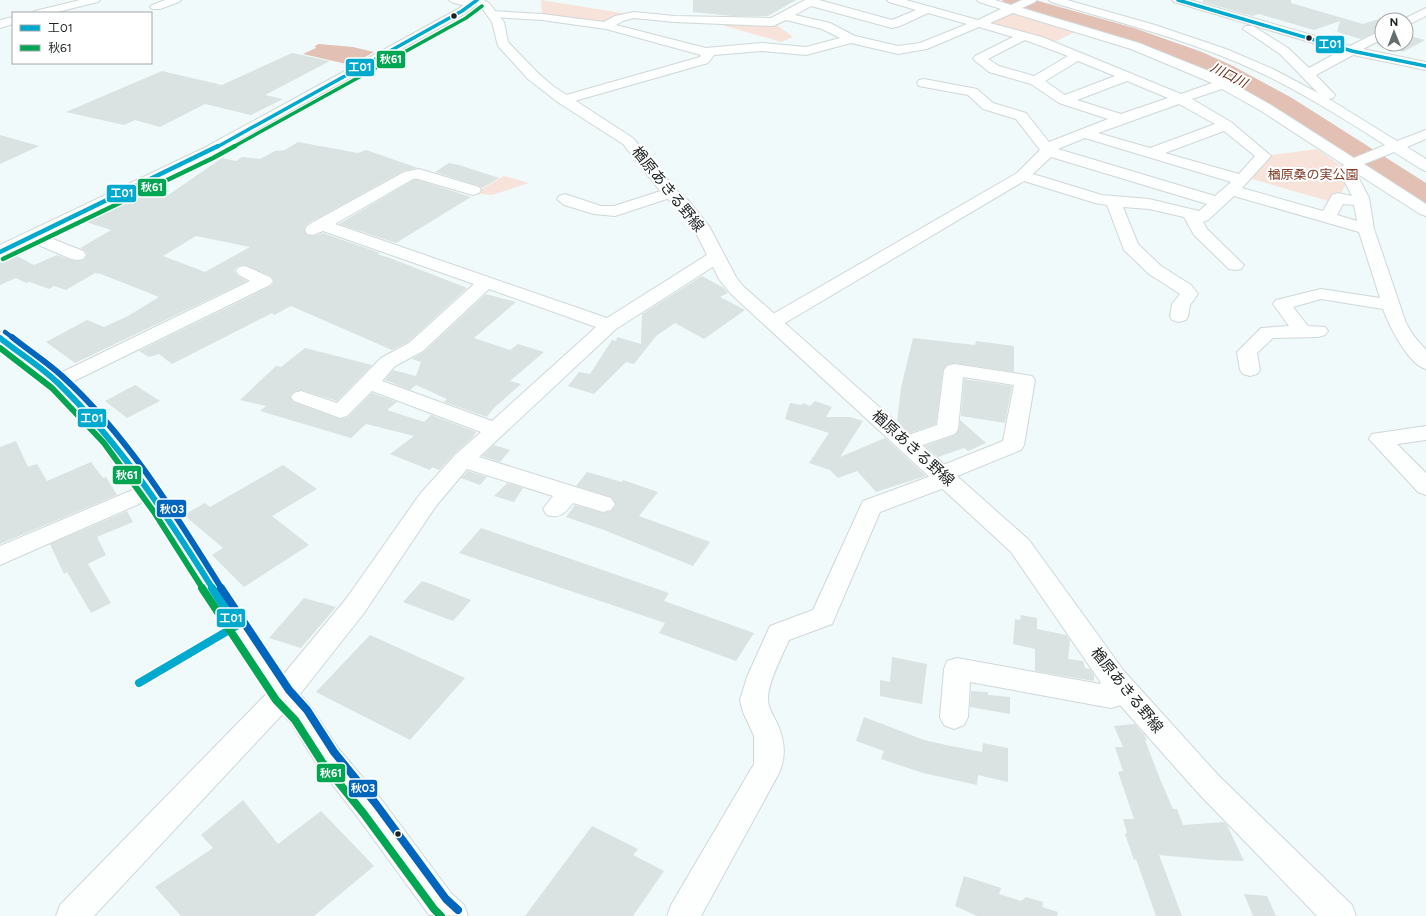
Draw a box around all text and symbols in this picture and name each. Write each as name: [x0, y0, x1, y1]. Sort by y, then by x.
unlabelled marker: [449, 11, 459, 21]
legend: [12, 12, 152, 64]
north arrow: [1374, 12, 1414, 52]
text: N: [1389, 16, 1398, 29]
text: 工01: [48, 21, 73, 35]
unlabelled marker: [1304, 33, 1314, 43]
line badge: 工01: [1315, 35, 1345, 54]
text: 工01: [1319, 38, 1341, 51]
text: 秋61: [48, 41, 72, 55]
line badge: 秋61: [376, 50, 406, 69]
text: 秋61: [380, 53, 402, 66]
line badge: 工01: [345, 58, 375, 77]
water label: 川口川: [1208, 59, 1252, 91]
text: 工01: [349, 61, 371, 74]
street label: 楢原あきる野線: [628, 143, 708, 235]
park label: 楢原桑の実公園: [1267, 167, 1359, 182]
line badge: 秋61: [137, 178, 167, 197]
text: 秋61: [141, 181, 163, 194]
line badge: 工01: [106, 184, 137, 203]
text: 工01: [111, 187, 133, 200]
street label: 楢原あきる野線: [868, 406, 958, 490]
line badge: 工01: [77, 408, 107, 428]
text: 工01: [81, 412, 103, 425]
line badge: 秋61: [112, 465, 142, 485]
text: 秋61: [116, 469, 138, 482]
line badge: 秋03: [156, 499, 187, 518]
text: 秋03: [160, 503, 184, 516]
line badge: 工01: [216, 608, 246, 628]
text: 工01: [220, 612, 242, 625]
street label: 楢原あきる野線: [1087, 644, 1167, 736]
line badge: 秋61: [316, 763, 346, 783]
text: 秋61: [320, 767, 342, 780]
line badge: 秋03: [348, 779, 378, 798]
text: 秋03: [351, 782, 375, 795]
unlabelled marker: [393, 829, 403, 839]

